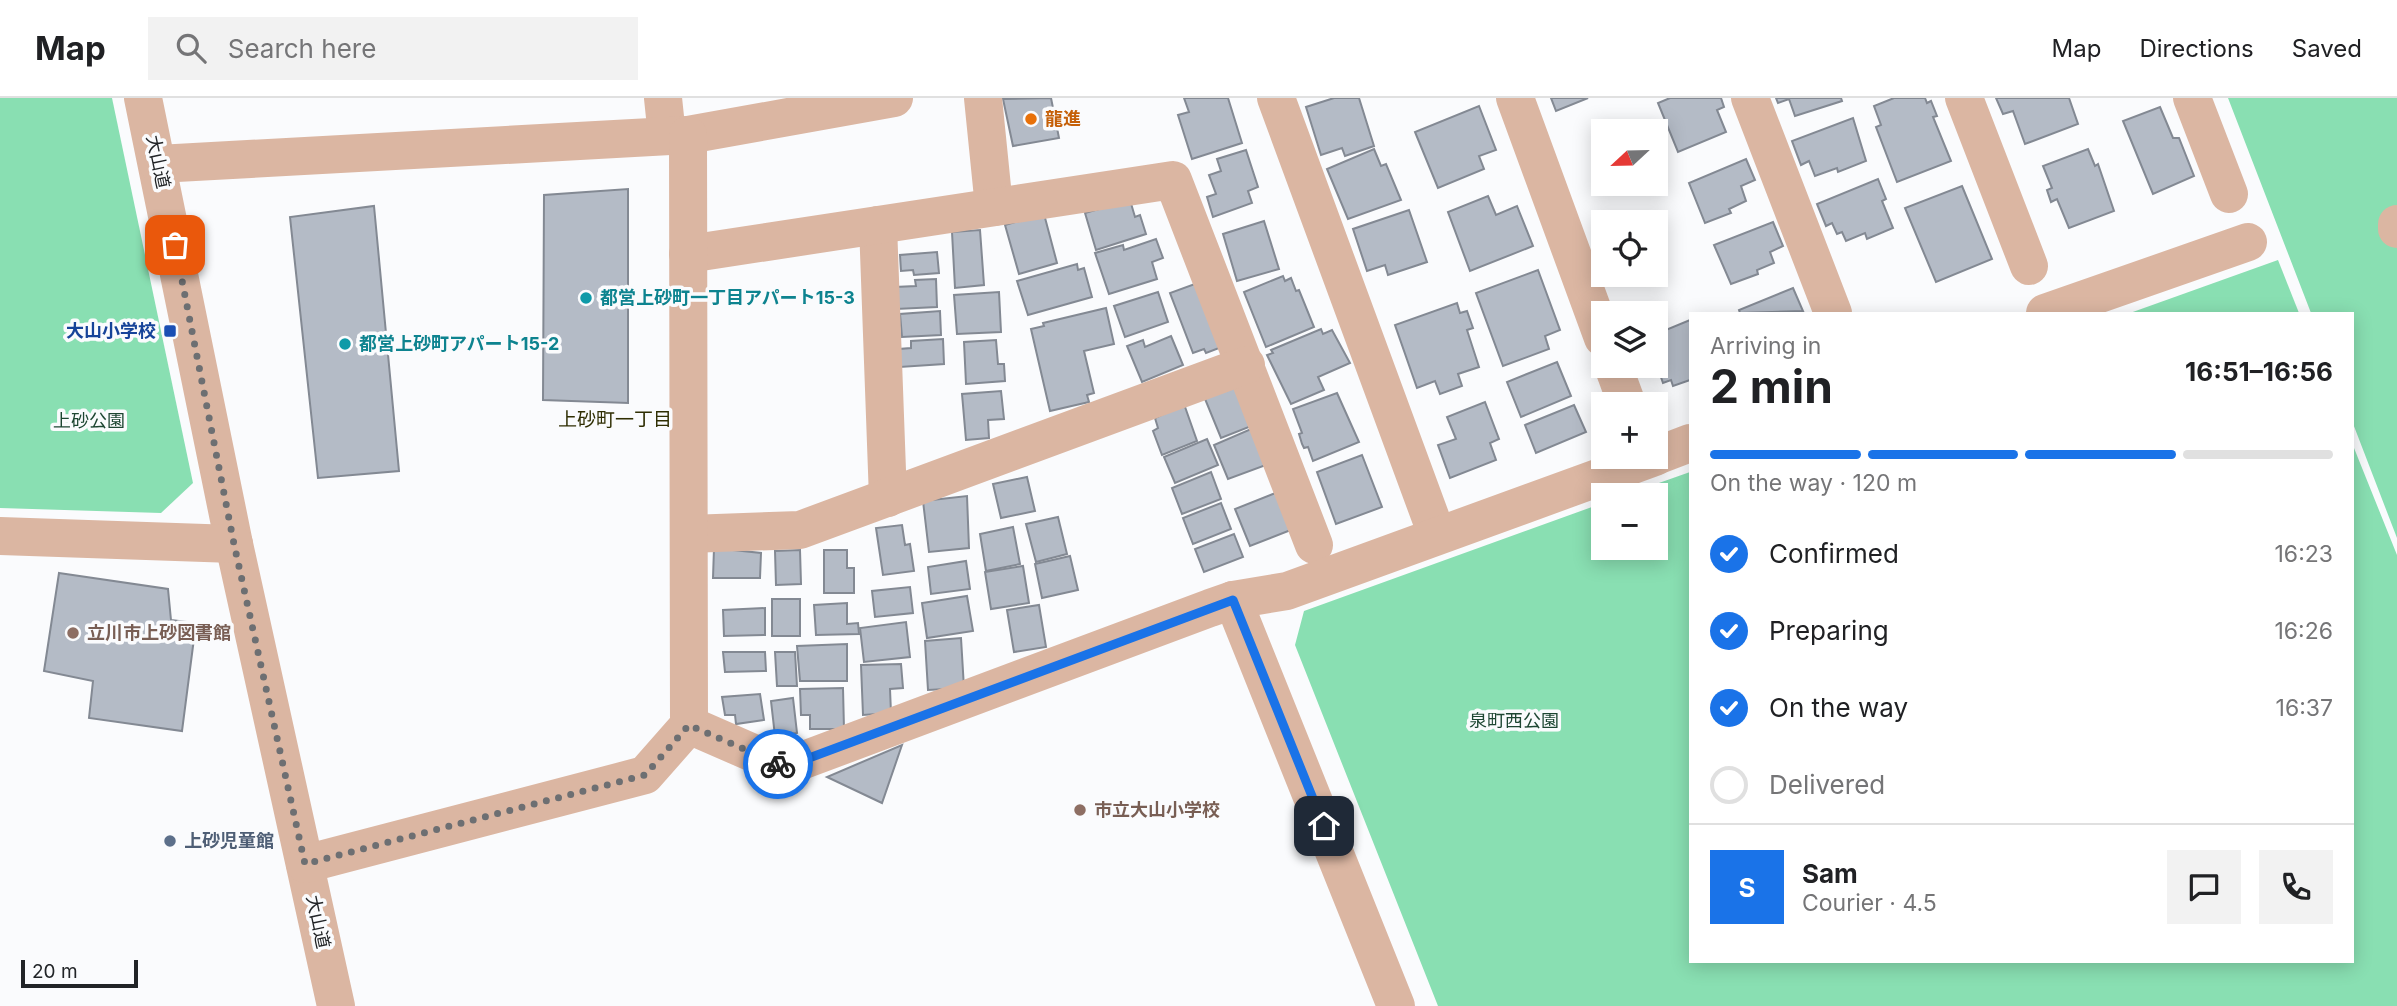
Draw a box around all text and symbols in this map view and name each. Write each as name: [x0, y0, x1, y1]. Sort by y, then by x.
search box: [148, 17, 638, 80]
text: Map: [35, 28, 106, 68]
icon: search: [172, 29, 210, 67]
text: Search here: [228, 33, 376, 64]
text: Map: [2052, 34, 2101, 63]
text: Directions: [2139, 34, 2254, 63]
text: Saved: [2292, 34, 2362, 63]
place label: 龍進: [1045, 108, 1081, 129]
marker: 龍進: [1023, 111, 1039, 127]
north arrow: [1591, 119, 1668, 196]
map controls: [1591, 119, 1668, 560]
street label: 大山道: [143, 133, 174, 190]
button: locate: [1591, 210, 1668, 287]
pin: [145, 215, 205, 275]
icon: bag: [156, 226, 194, 264]
place label: 都営上砂町一丁目アパート15-3: [600, 287, 855, 308]
marker: 都営上砂町一丁目アパート15-3: [578, 290, 594, 306]
button: layers: [1591, 301, 1668, 378]
place label: 大山小学校: [66, 320, 156, 341]
marker: 大山小学校: [162, 323, 178, 339]
text: Arriving in: [1710, 332, 1821, 360]
place label: 都営上砂町アパート15-2: [359, 333, 559, 354]
marker: 都営上砂町アパート15-2: [337, 336, 353, 352]
text: 16:51–16:56: [2185, 356, 2333, 387]
text: 2 min: [1710, 358, 1833, 414]
button: +: [1591, 392, 1668, 469]
district label: 上砂町一丁目: [558, 408, 672, 431]
park label: 上砂公園: [53, 410, 125, 431]
text: On the way · 120 m: [1710, 469, 1917, 497]
button: −: [1591, 483, 1668, 560]
icon: check: [1710, 535, 1748, 573]
text: Confirmed: [1769, 538, 1899, 569]
text: 16:23: [2275, 540, 2333, 568]
icon: check: [1710, 612, 1748, 650]
text: Preparing: [1769, 615, 1889, 646]
text: 16:26: [2274, 617, 2333, 645]
place label: 立川市上砂図書館: [87, 622, 231, 643]
marker: 立川市上砂図書館: [65, 625, 81, 641]
icon: check: [1710, 689, 1748, 727]
text: On the way: [1769, 692, 1908, 723]
text: 16:37: [2276, 694, 2333, 722]
park label: 泉町西公園: [1469, 710, 1559, 731]
courier: [743, 729, 813, 799]
icon: bike: [759, 745, 797, 783]
text: Delivered: [1769, 769, 1885, 800]
pin: [1294, 796, 1354, 856]
place label: 市立大山小学校: [1094, 799, 1220, 820]
marker: 市立大山小学校: [1072, 802, 1088, 818]
icon: home: [1305, 807, 1343, 845]
place label: 上砂児童館: [184, 830, 274, 851]
marker: 上砂児童館: [162, 833, 178, 849]
button: chat: [2167, 850, 2241, 924]
button: phone: [2259, 850, 2333, 924]
text: Sam: [1802, 858, 1858, 889]
text: S: [1738, 872, 1756, 903]
text: Courier · 4.5: [1802, 889, 1937, 917]
street label: 大山道: [303, 893, 334, 950]
scale bar: [21, 957, 138, 989]
text: 20 m: [32, 960, 78, 983]

